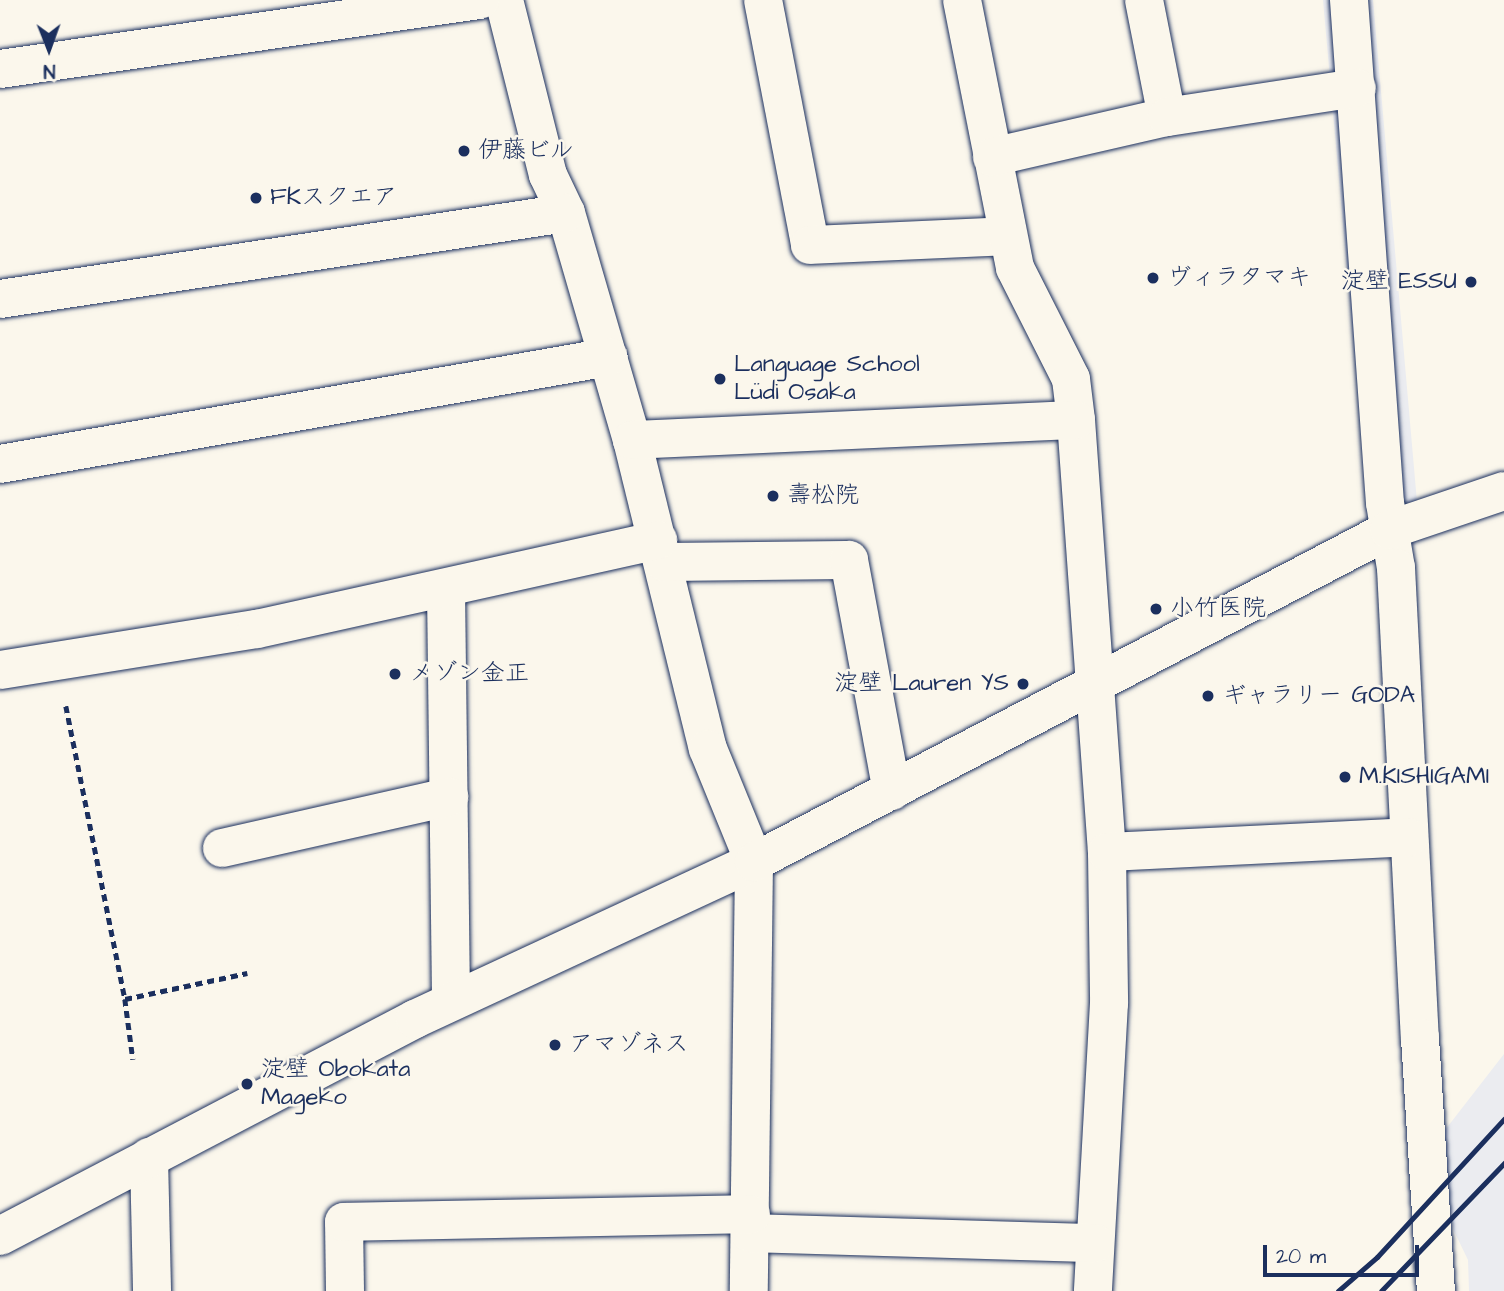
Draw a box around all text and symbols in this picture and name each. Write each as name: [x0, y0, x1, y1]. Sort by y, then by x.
north arrow: [14, 14, 84, 84]
text: N: [43, 57, 56, 84]
place label: 伊藤ビル: [478, 137, 574, 165]
marker: 伊藤ビル: [456, 143, 472, 159]
place label: FKスクエア: [270, 184, 397, 212]
marker: FKスクエア: [248, 190, 264, 206]
place label: ヴィラタマキ: [1167, 264, 1311, 292]
place label: 淀壁 ESSU: [1341, 268, 1457, 296]
marker: ヴィラタマキ: [1145, 270, 1161, 286]
marker: 淀壁 ESSU: [1463, 274, 1479, 290]
place label: Language School Lüdi Osaka: [734, 351, 920, 407]
marker: Language School Lüdi Osaka: [712, 371, 728, 387]
place label: 壽松院: [787, 482, 859, 510]
marker: 壽松院: [765, 488, 781, 504]
place label: 小竹医院: [1170, 595, 1266, 623]
marker: 小竹医院: [1148, 601, 1164, 617]
place label: メゾン金正: [409, 660, 529, 688]
marker: メゾン金正: [387, 666, 403, 682]
place label: 淀壁 Lauren YS: [834, 670, 1009, 698]
marker: 淀壁 Lauren YS: [1015, 676, 1031, 692]
place label: ギャラリー GODA: [1222, 682, 1415, 710]
marker: ギャラリー GODA: [1200, 688, 1216, 704]
place label: M.KISHIGAMI: [1359, 763, 1489, 791]
marker: M.KISHIGAMI: [1337, 769, 1353, 785]
place label: アマゾネス: [569, 1031, 689, 1059]
marker: アマゾネス: [547, 1037, 563, 1053]
place label: 淀壁 Obokata Mageko: [261, 1056, 411, 1112]
marker: 淀壁 Obokata Mageko: [239, 1076, 255, 1092]
scale bar: [1266, 1232, 1422, 1276]
text: 20 m: [1276, 1242, 1326, 1271]

